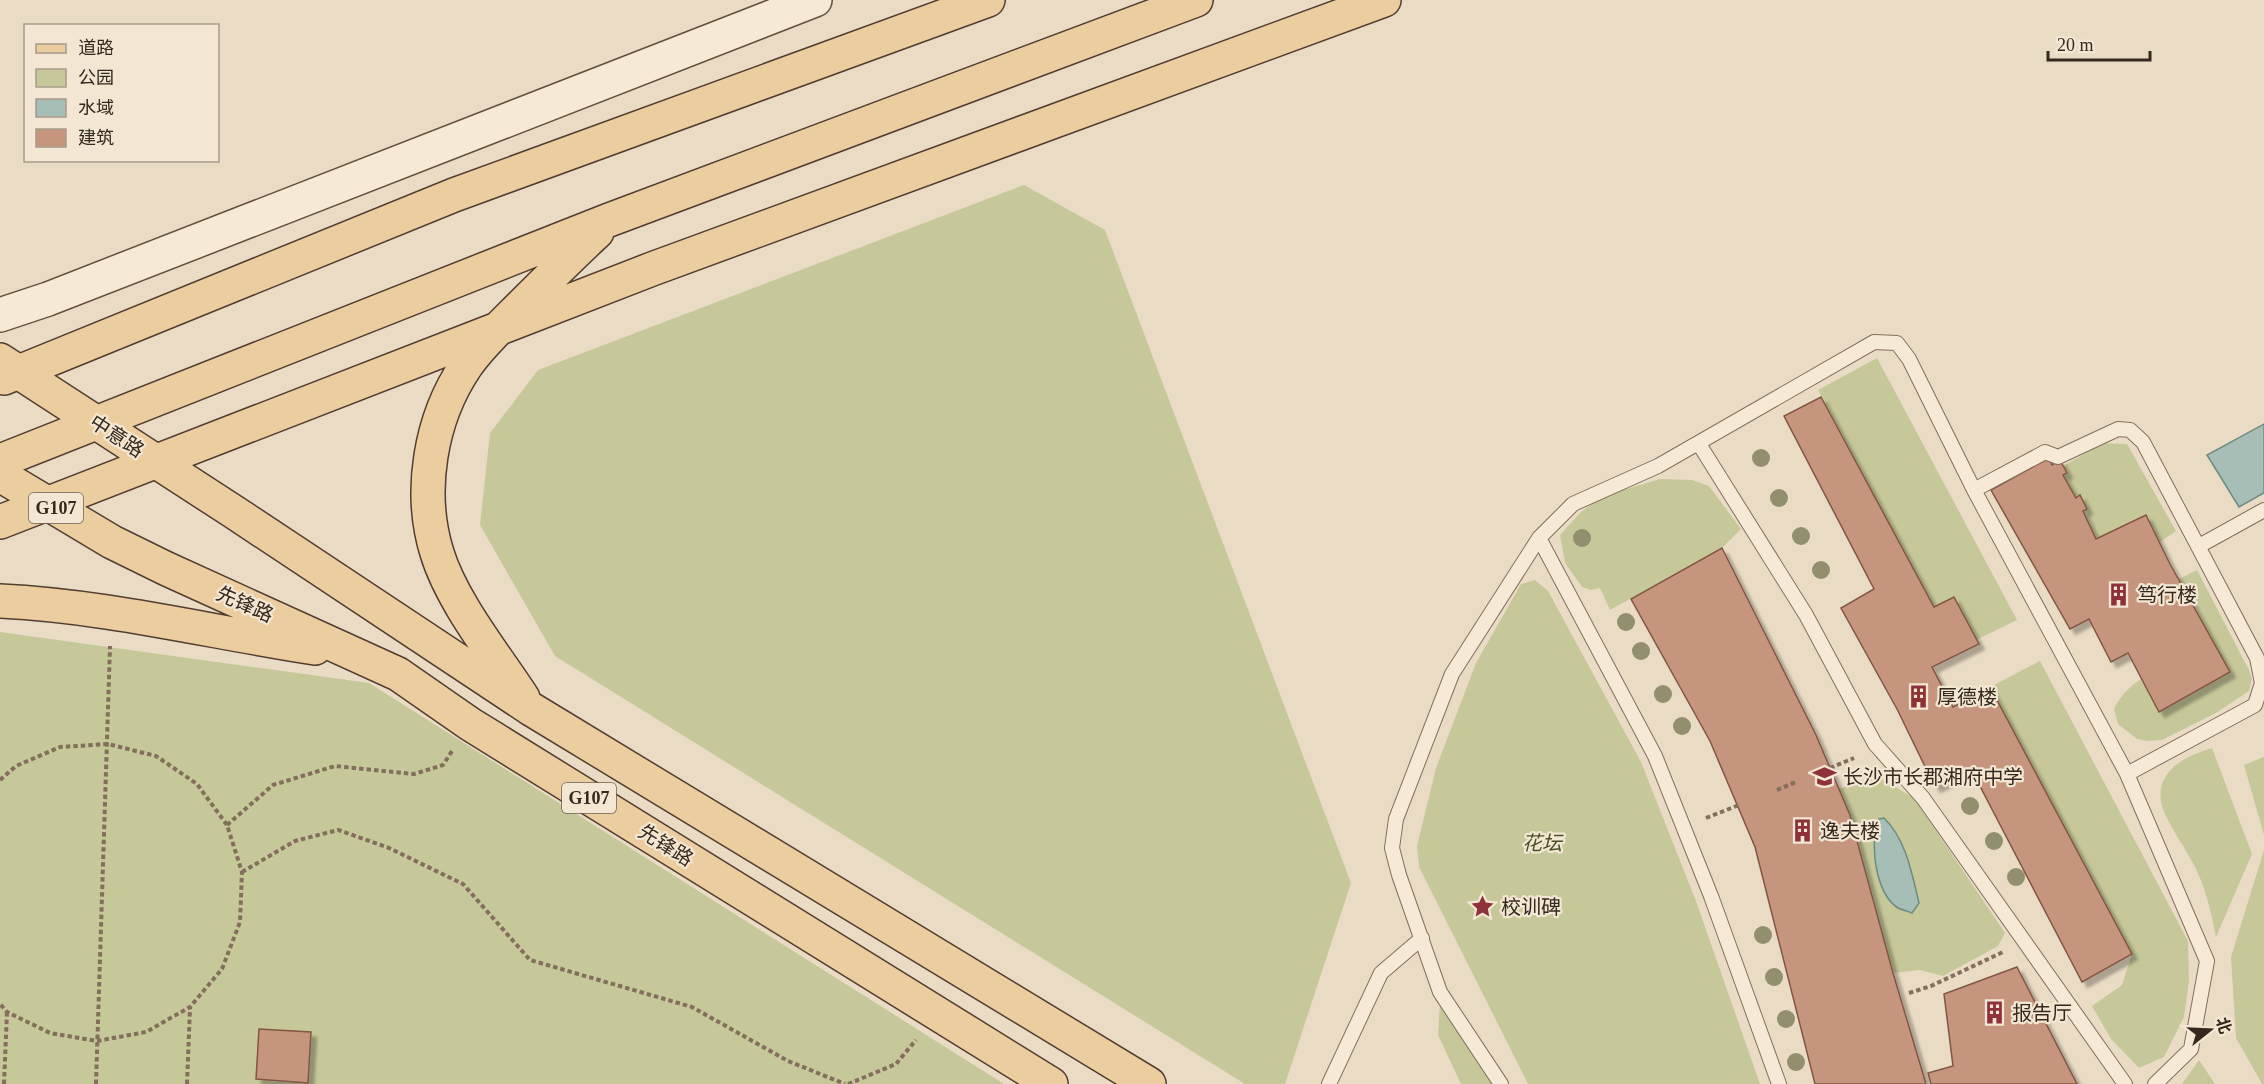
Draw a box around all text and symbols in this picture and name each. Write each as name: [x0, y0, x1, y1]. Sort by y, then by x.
legend: [24, 24, 219, 162]
scale bar: [2048, 24, 2150, 62]
text: 20 m: [2057, 35, 2094, 55]
text: 道路: [78, 38, 114, 58]
text: 公园: [78, 68, 114, 88]
text: 水域: [78, 98, 114, 118]
text: 建筑: [78, 128, 114, 148]
street label: 中意路: [86, 410, 148, 462]
road number: G107: [29, 493, 83, 523]
street label: 先锋路: [213, 582, 277, 626]
building icon: 笃行楼: [2106, 582, 2132, 608]
place label: 笃行楼: [2137, 584, 2197, 606]
building icon: 厚德楼: [1906, 684, 1932, 710]
place label: 厚德楼: [1937, 686, 1997, 708]
school or university icon: 长沙市长郡湘府中学: [1812, 764, 1838, 790]
place label: 长沙市长郡湘府中学: [1843, 766, 2023, 788]
road number: G107: [562, 783, 616, 813]
building icon: 逸夫楼: [1789, 818, 1815, 844]
street label: 先锋路: [635, 820, 697, 870]
place label: 逸夫楼: [1820, 820, 1880, 842]
park label: 花坛: [1522, 832, 1564, 854]
place icon: 校训碑: [1470, 894, 1496, 920]
place label: 校训碑: [1501, 896, 1561, 918]
building icon: 报告厅: [1981, 1000, 2007, 1026]
north arrow: [2180, 1000, 2240, 1060]
place label: 报告厅: [2012, 1002, 2072, 1024]
text: 北: [2213, 1015, 2234, 1036]

